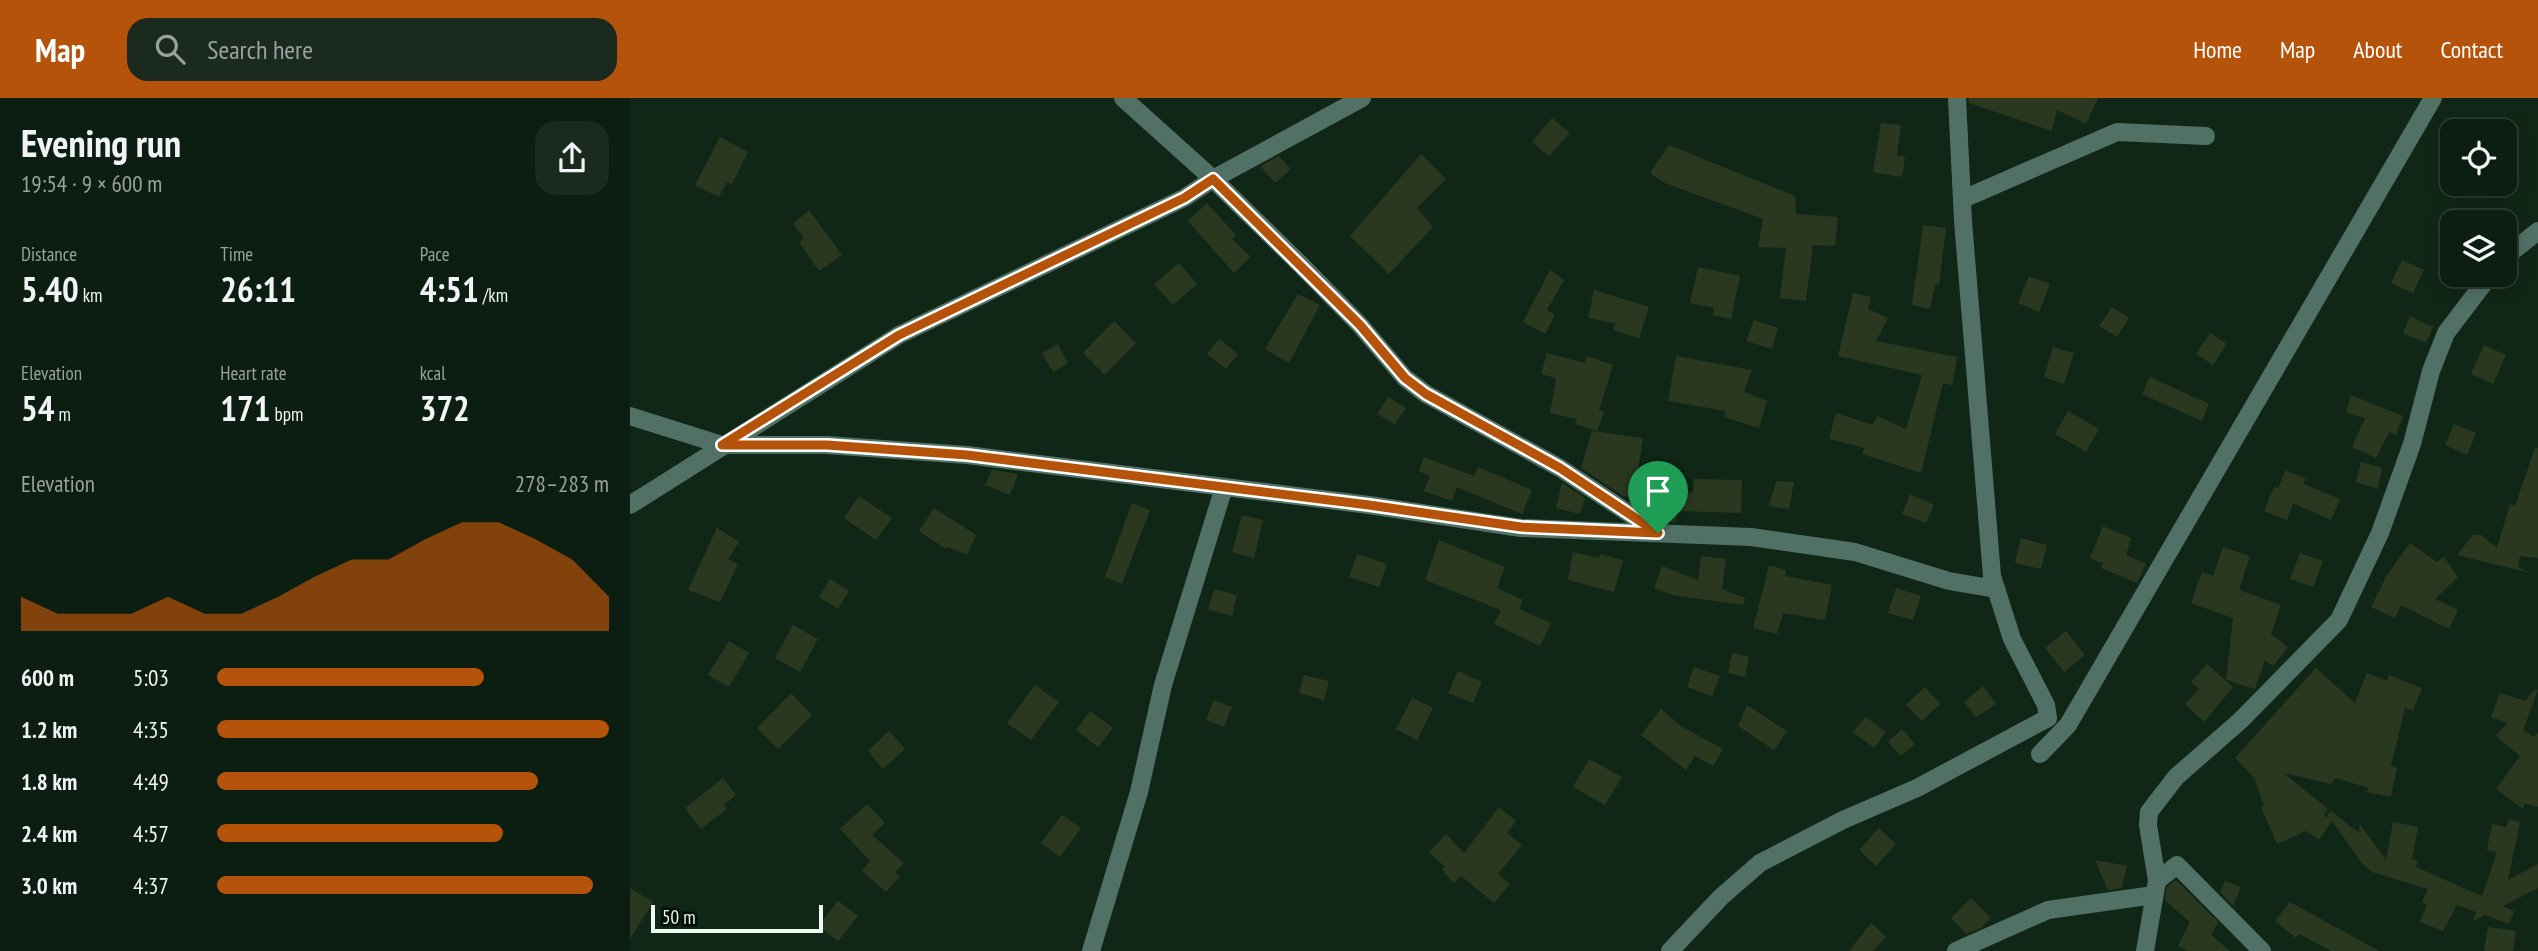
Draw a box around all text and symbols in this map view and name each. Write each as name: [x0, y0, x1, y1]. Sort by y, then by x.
search box: [127, 18, 617, 81]
text: Map: [35, 28, 85, 71]
icon: search: [151, 30, 189, 68]
text: Search here: [207, 33, 313, 66]
text: Home: [2193, 34, 2242, 65]
text: Map: [2280, 34, 2315, 65]
text: About: [2353, 34, 2402, 65]
text: Contact: [2440, 34, 2503, 65]
text: Evening run: [21, 118, 181, 167]
map controls: [2440, 119, 2517, 287]
button: locate: [2440, 119, 2517, 196]
button: share: [535, 121, 609, 195]
text: 19:54 · 9 × 600 m: [21, 169, 162, 198]
button: layers: [2440, 210, 2517, 287]
text: Distance: [21, 242, 77, 266]
text: Time: [220, 242, 253, 266]
text: Pace: [420, 242, 450, 266]
text: 5.40: [21, 266, 79, 312]
text: 26:11: [220, 266, 296, 312]
text: 4:51: [420, 266, 479, 312]
text: km: [79, 283, 102, 307]
text: /km: [479, 283, 508, 307]
text: Elevation: [21, 361, 82, 385]
text: Heart rate: [220, 361, 287, 385]
text: kcal: [420, 361, 446, 385]
text: 54: [21, 385, 54, 431]
text: 171: [220, 385, 271, 431]
text: 372: [420, 385, 470, 431]
text: m: [54, 402, 71, 426]
text: bpm: [271, 402, 303, 426]
pin: [1628, 461, 1688, 533]
text: Elevation: [21, 469, 95, 498]
text: 278–283 m: [515, 469, 609, 498]
icon: arrive: [1639, 472, 1677, 510]
text: 600 m: [21, 663, 74, 692]
text: 5:03: [133, 663, 169, 692]
text: 1.2 km: [21, 715, 77, 744]
text: 4:35: [133, 715, 169, 744]
text: 1.8 km: [21, 767, 77, 796]
text: 4:49: [133, 767, 169, 796]
text: 2.4 km: [21, 819, 77, 848]
text: 4:57: [133, 819, 169, 848]
text: 3.0 km: [21, 871, 77, 900]
text: 4:37: [133, 871, 169, 900]
scale bar: [651, 902, 822, 934]
text: 50 m: [662, 905, 696, 929]

